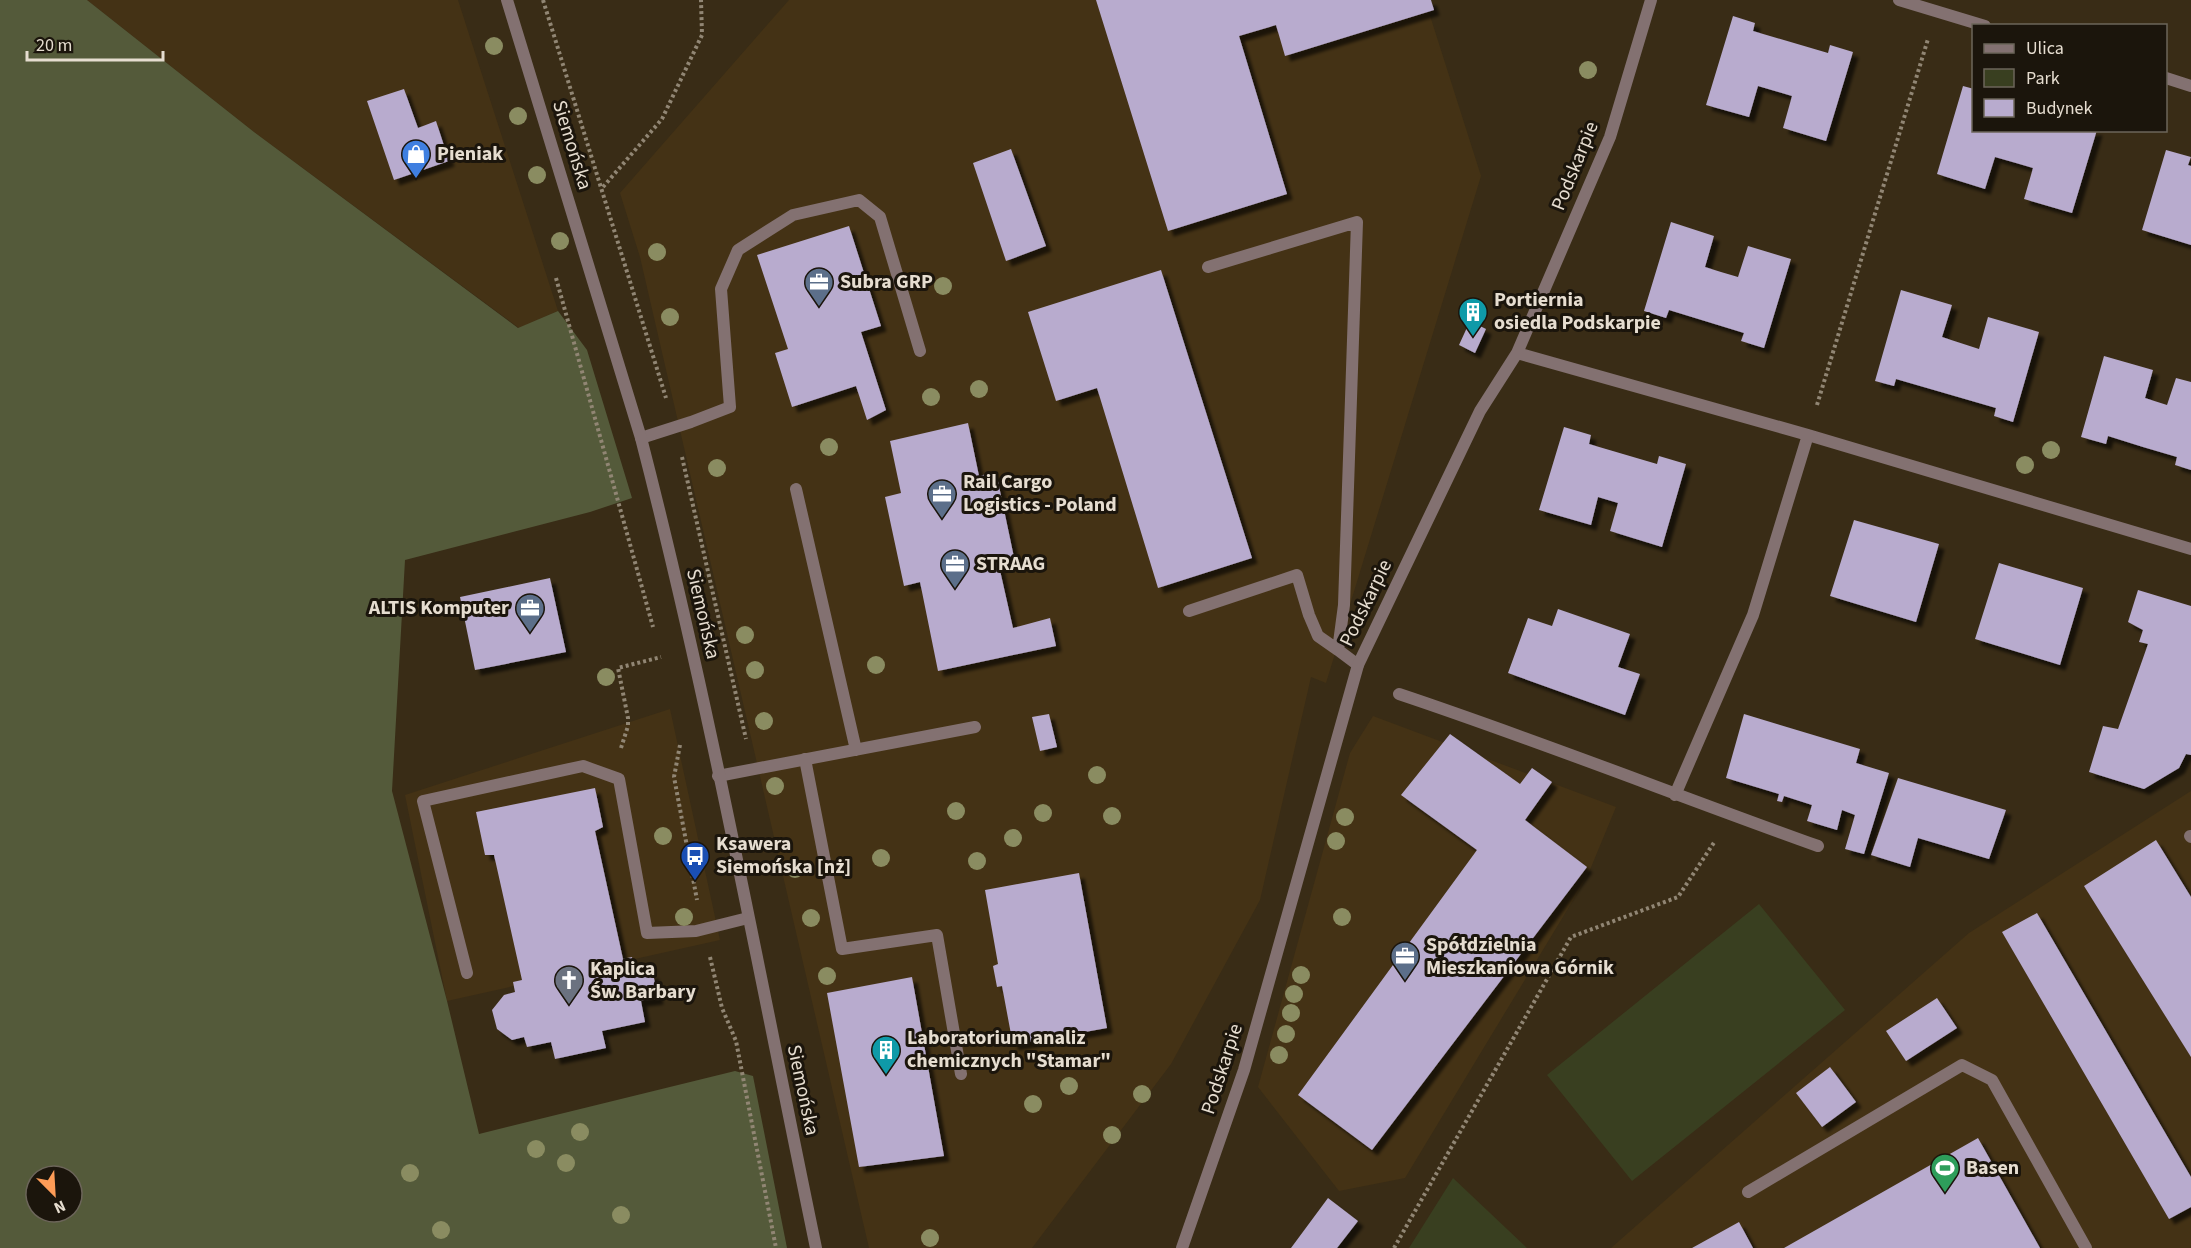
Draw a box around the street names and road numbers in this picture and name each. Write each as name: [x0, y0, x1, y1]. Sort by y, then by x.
street label: Siemońska: [545, 97, 599, 193]
street label: Podskarpie: [1544, 117, 1606, 215]
street label: Podskarpie: [1333, 555, 1399, 651]
street label: Siemońska: [679, 566, 727, 662]
street label: Podskarpie: [1194, 1020, 1250, 1118]
street label: Siemońska: [780, 1042, 826, 1138]

